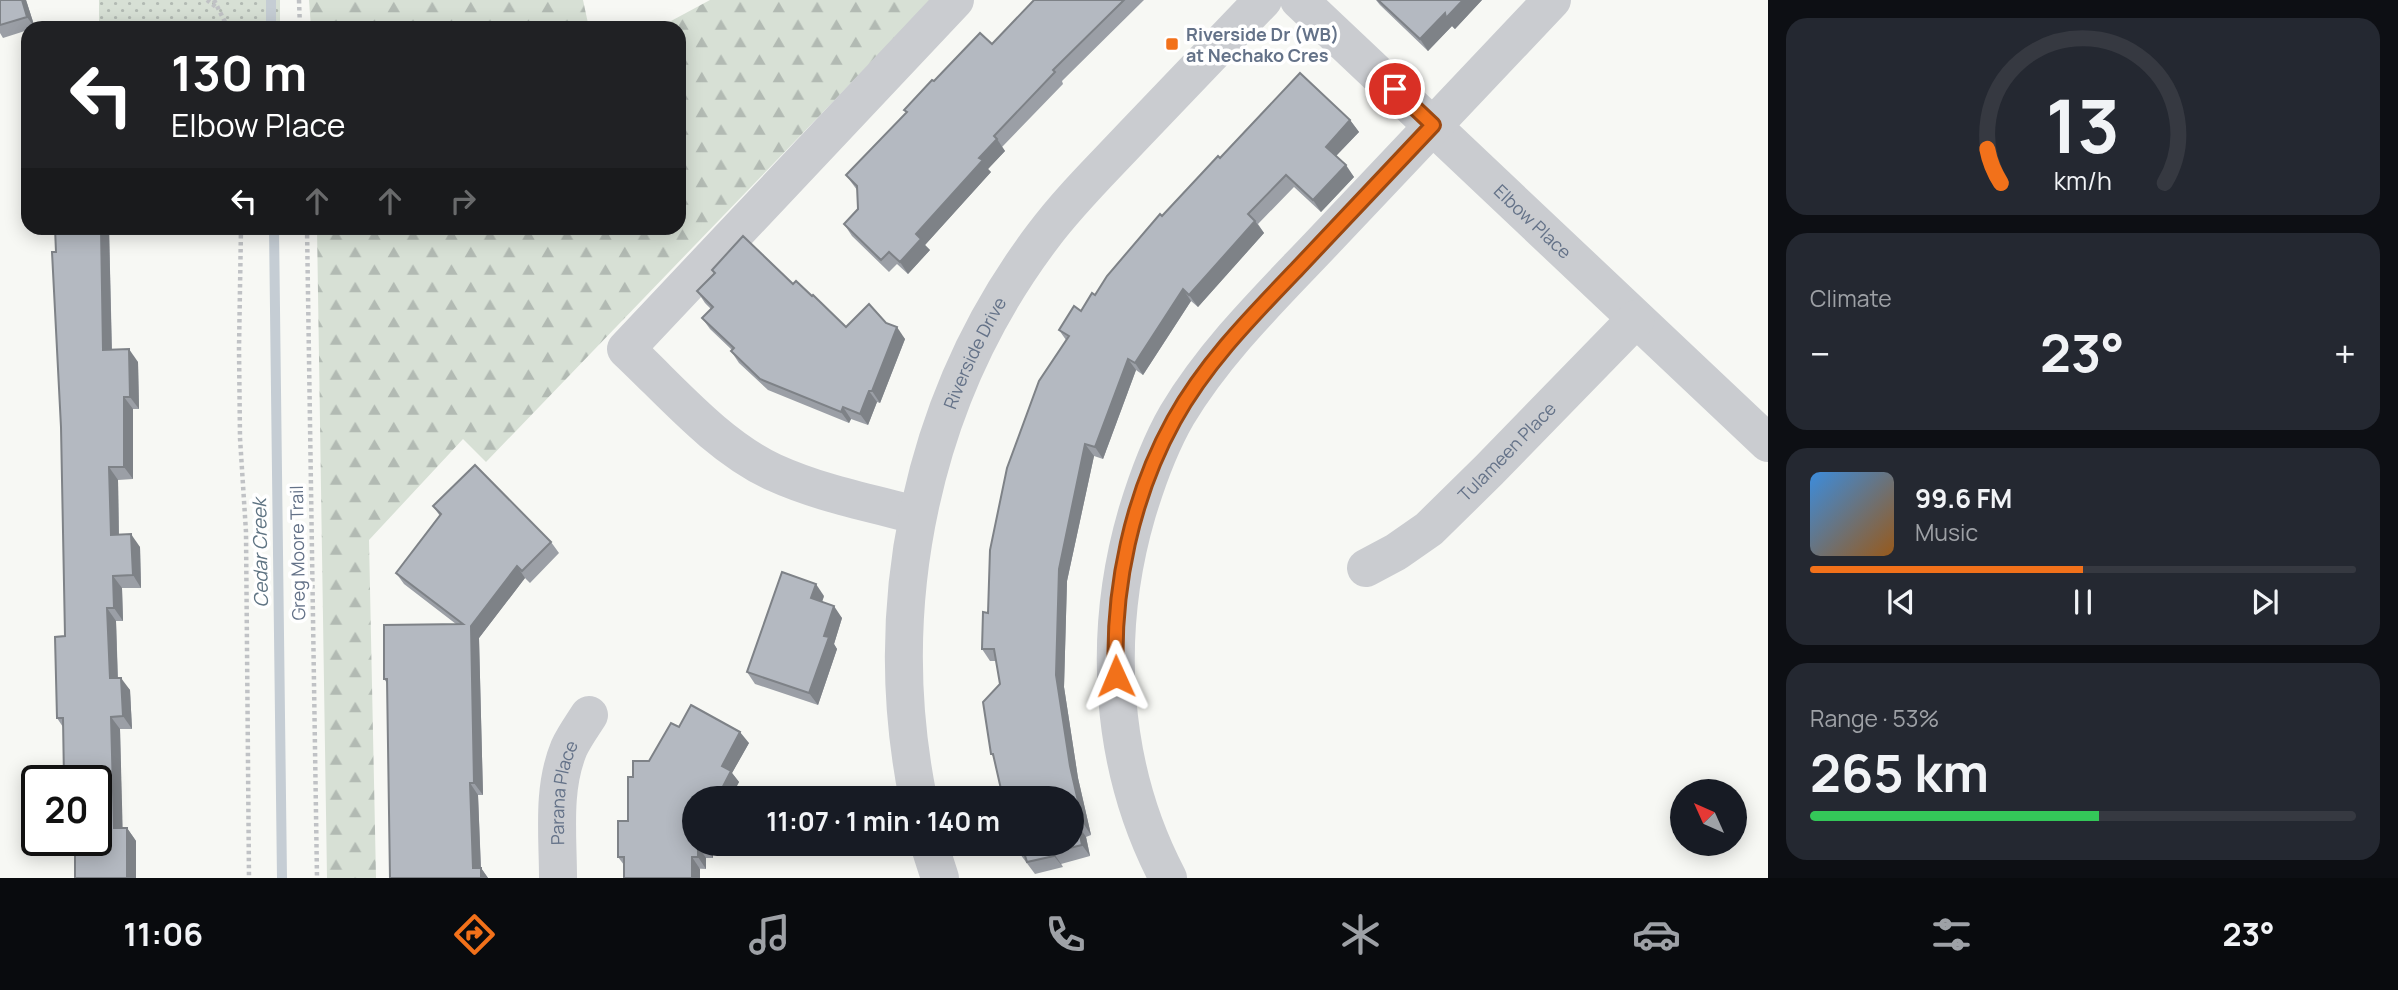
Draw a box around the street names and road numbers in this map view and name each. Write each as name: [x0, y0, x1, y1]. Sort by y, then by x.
street label: Elbow Place: [1489, 179, 1577, 264]
street label: Riverside Drive: [937, 292, 1011, 412]
street label: Tulameen Place: [1452, 397, 1561, 506]
street label: Greg Moore Trail: [284, 485, 310, 621]
street label: Parana Place: [545, 736, 583, 845]

